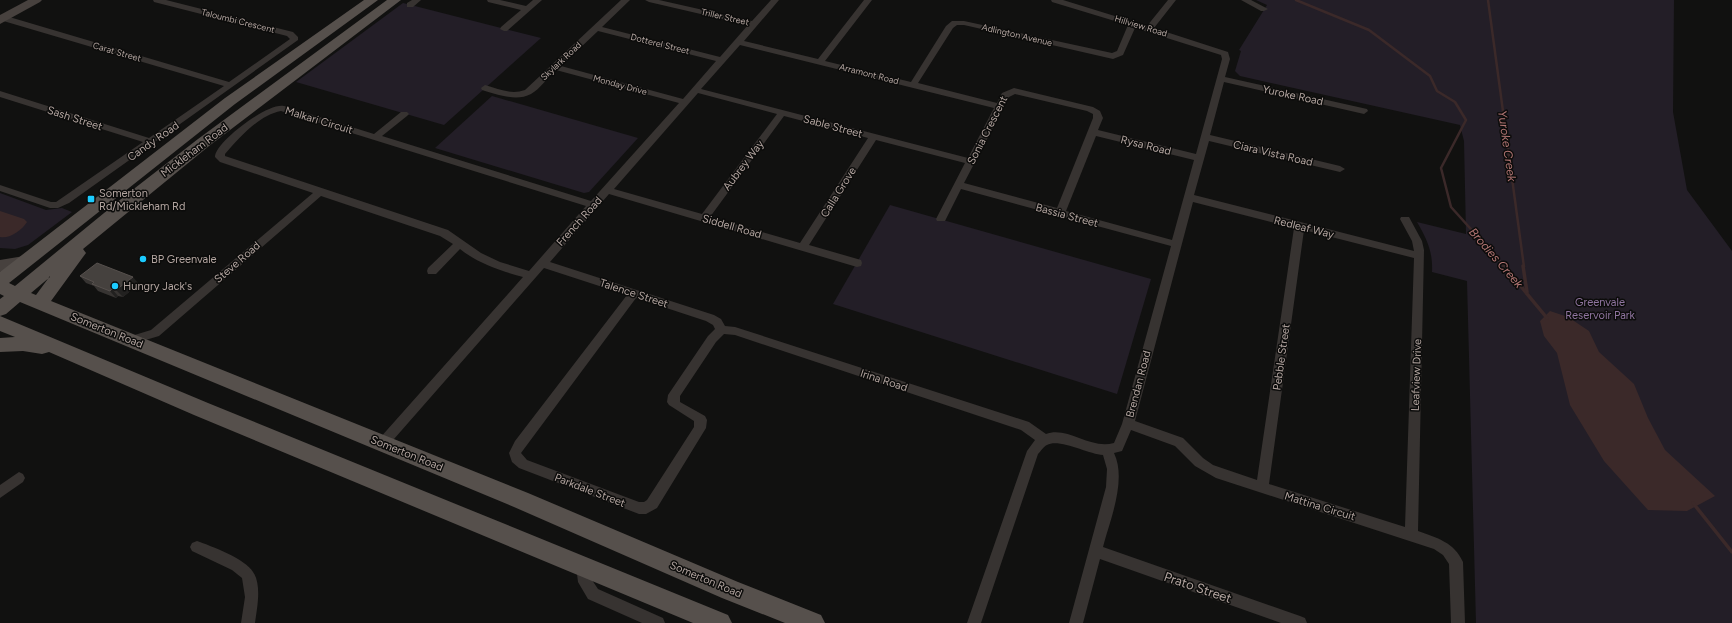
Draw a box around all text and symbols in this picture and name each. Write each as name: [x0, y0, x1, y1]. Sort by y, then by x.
street label: Taloumbi Crescent: [200, 6, 277, 35]
street label: Triller Street: [700, 6, 751, 28]
street label: Hillview Road: [1114, 12, 1169, 39]
street label: Adlington Avenue: [981, 21, 1053, 48]
street label: Dotterel Street: [629, 31, 691, 56]
street label: Carat Street: [92, 39, 143, 64]
street label: Skylark Road: [538, 39, 583, 82]
street label: Arramont Road: [838, 61, 900, 86]
street label: Monday Drive: [592, 72, 648, 97]
street label: Yuroke Road: [1261, 83, 1324, 108]
street label: Sonia Crescent: [965, 94, 1010, 167]
street label: Sash Street: [46, 103, 104, 133]
street label: Malkari Circuit: [283, 104, 354, 137]
water label: Yuroke Creek: [1495, 110, 1519, 184]
street label: Sable Street: [802, 112, 864, 141]
street label: Candy Road: [125, 119, 182, 164]
street label: Mickleham Road: [158, 121, 230, 180]
street label: Rysa Road: [1119, 133, 1172, 158]
street label: Aubrey Way: [720, 137, 767, 193]
street label: Ciara Vista Road: [1232, 138, 1314, 169]
street label: Calla Grove: [818, 165, 859, 220]
place label: Somerton Rd/Mickleham Rd: [99, 187, 185, 213]
marker: Somerton Rd/Mickleham Rd: [86, 194, 96, 204]
street label: French Road: [554, 194, 605, 249]
street label: Bassia Street: [1034, 201, 1100, 230]
street label: Siddell Road: [701, 212, 763, 241]
street label: Redleaf Way: [1272, 214, 1336, 241]
water label: Brodies Creek: [1466, 225, 1527, 292]
street label: Steve Road: [212, 239, 263, 286]
place label: BP Greenvale: [151, 253, 217, 266]
marker: BP Greenvale: [138, 254, 148, 264]
street label: Talence Street: [598, 276, 670, 311]
place label: Hungry Jack's: [123, 280, 192, 293]
marker: Hungry Jack's: [110, 281, 120, 291]
park label: Greenvale Reservoir Park: [1565, 296, 1635, 322]
street label: Somerton Road: [69, 310, 145, 351]
street label: Pebble Street: [1270, 323, 1293, 391]
street label: Leafview Drive: [1409, 339, 1424, 411]
street label: Brendan Road: [1123, 349, 1154, 419]
street label: Irina Road: [859, 367, 909, 394]
street label: Somerton Road: [369, 433, 445, 474]
street label: Parkdale Street: [553, 471, 627, 510]
street label: Mattina Circuit: [1283, 490, 1357, 523]
street label: Somerton Road: [668, 558, 744, 600]
street label: Prato Street: [1162, 569, 1234, 606]

